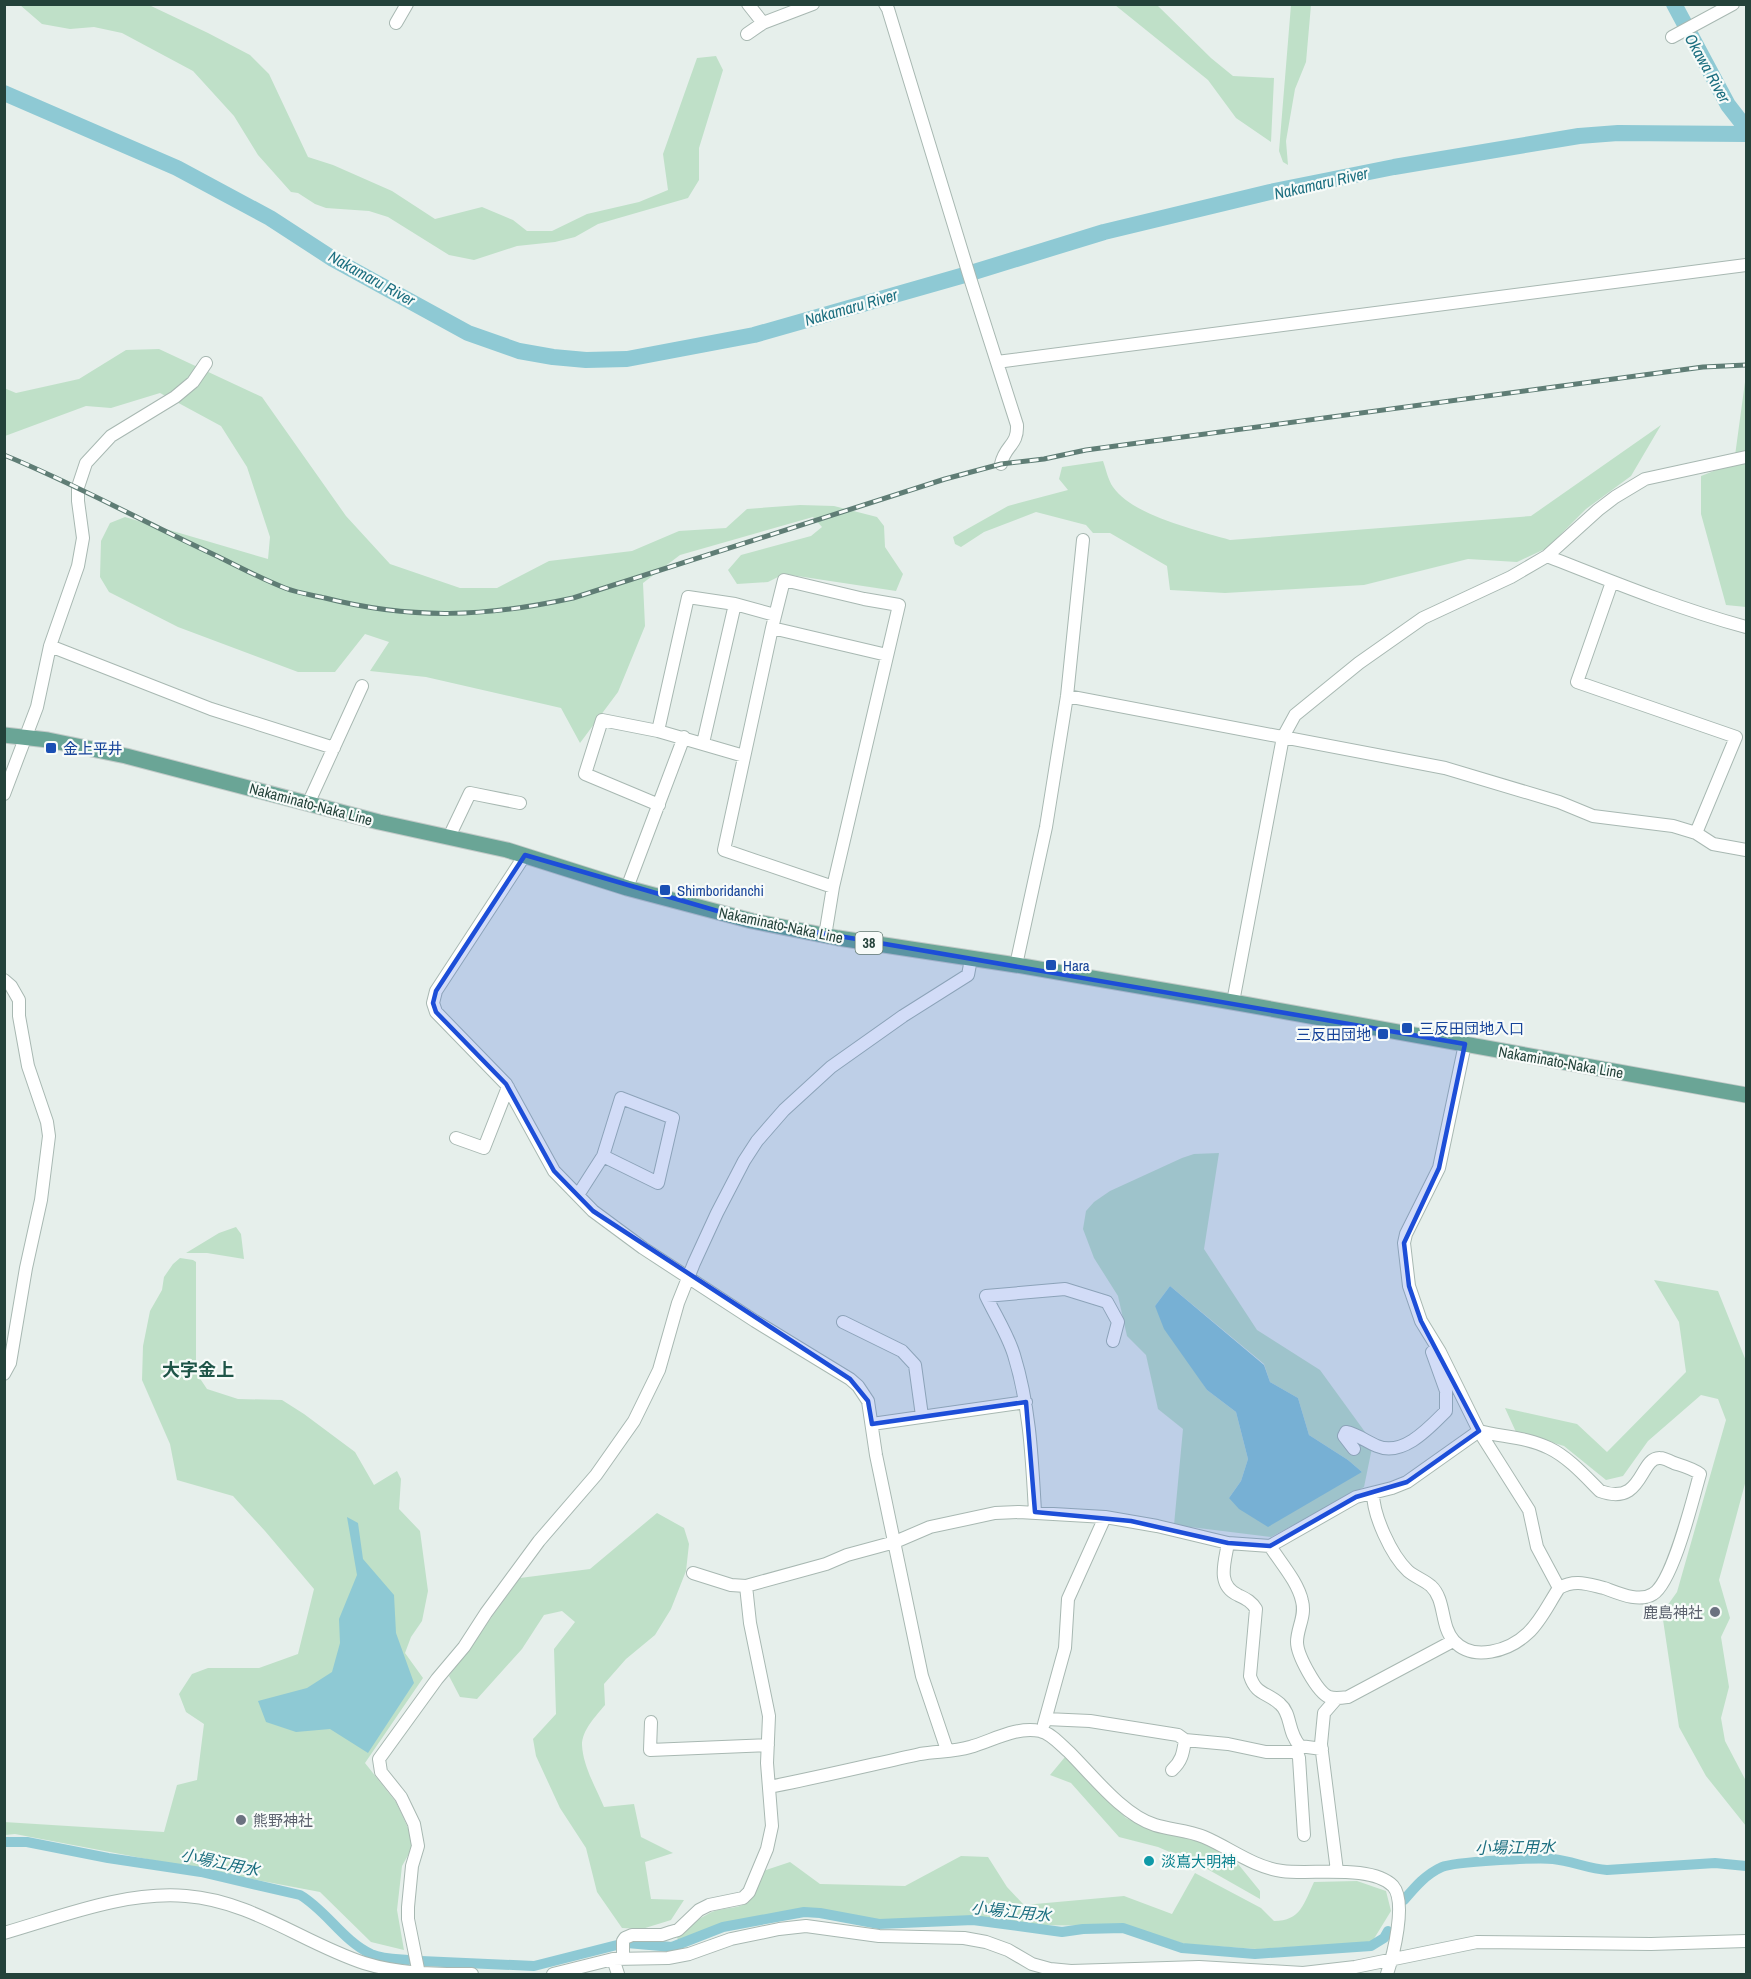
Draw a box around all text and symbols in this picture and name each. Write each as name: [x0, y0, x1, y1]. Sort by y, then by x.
water label: Okawa River: [1680, 30, 1736, 107]
water label: Nakamaru River: [1272, 161, 1371, 204]
water label: Nakamaru River: [325, 245, 420, 311]
water label: Nakamaru River: [802, 283, 901, 331]
place label: 金上平井: [63, 738, 123, 759]
marker: 金上平井: [44, 741, 58, 755]
street label: Nakaminato-Naka Line: [247, 777, 375, 831]
place label: Shimboridanchi: [677, 880, 764, 901]
marker: Shimboridanchi: [658, 883, 672, 897]
street label: Nakaminato-Naka Line: [717, 902, 845, 948]
road number: 38: [856, 932, 882, 954]
place label: Hara: [1063, 955, 1090, 976]
marker: Hara: [1044, 958, 1058, 972]
place label: 三反田団地入口: [1419, 1018, 1524, 1039]
marker: 三反田団地入口: [1400, 1021, 1414, 1035]
place label: 三反田団地: [1296, 1024, 1371, 1045]
marker: 三反田団地: [1376, 1027, 1390, 1041]
street label: Nakaminato-Naka Line: [1497, 1041, 1625, 1083]
district label: 大字金上: [162, 1357, 234, 1382]
place label: 鹿島神社: [1643, 1602, 1703, 1623]
marker: 鹿島神社: [1708, 1605, 1722, 1619]
place label: 熊野神社: [253, 1810, 313, 1831]
marker: 熊野神社: [234, 1813, 248, 1827]
water label: 小場江用水: [1475, 1835, 1557, 1859]
water label: 小場江用水: [179, 1843, 263, 1881]
place label: 淡嶌大明神: [1161, 1851, 1236, 1872]
marker: 淡嶌大明神: [1142, 1854, 1156, 1868]
water label: 小場江用水: [970, 1896, 1054, 1926]

